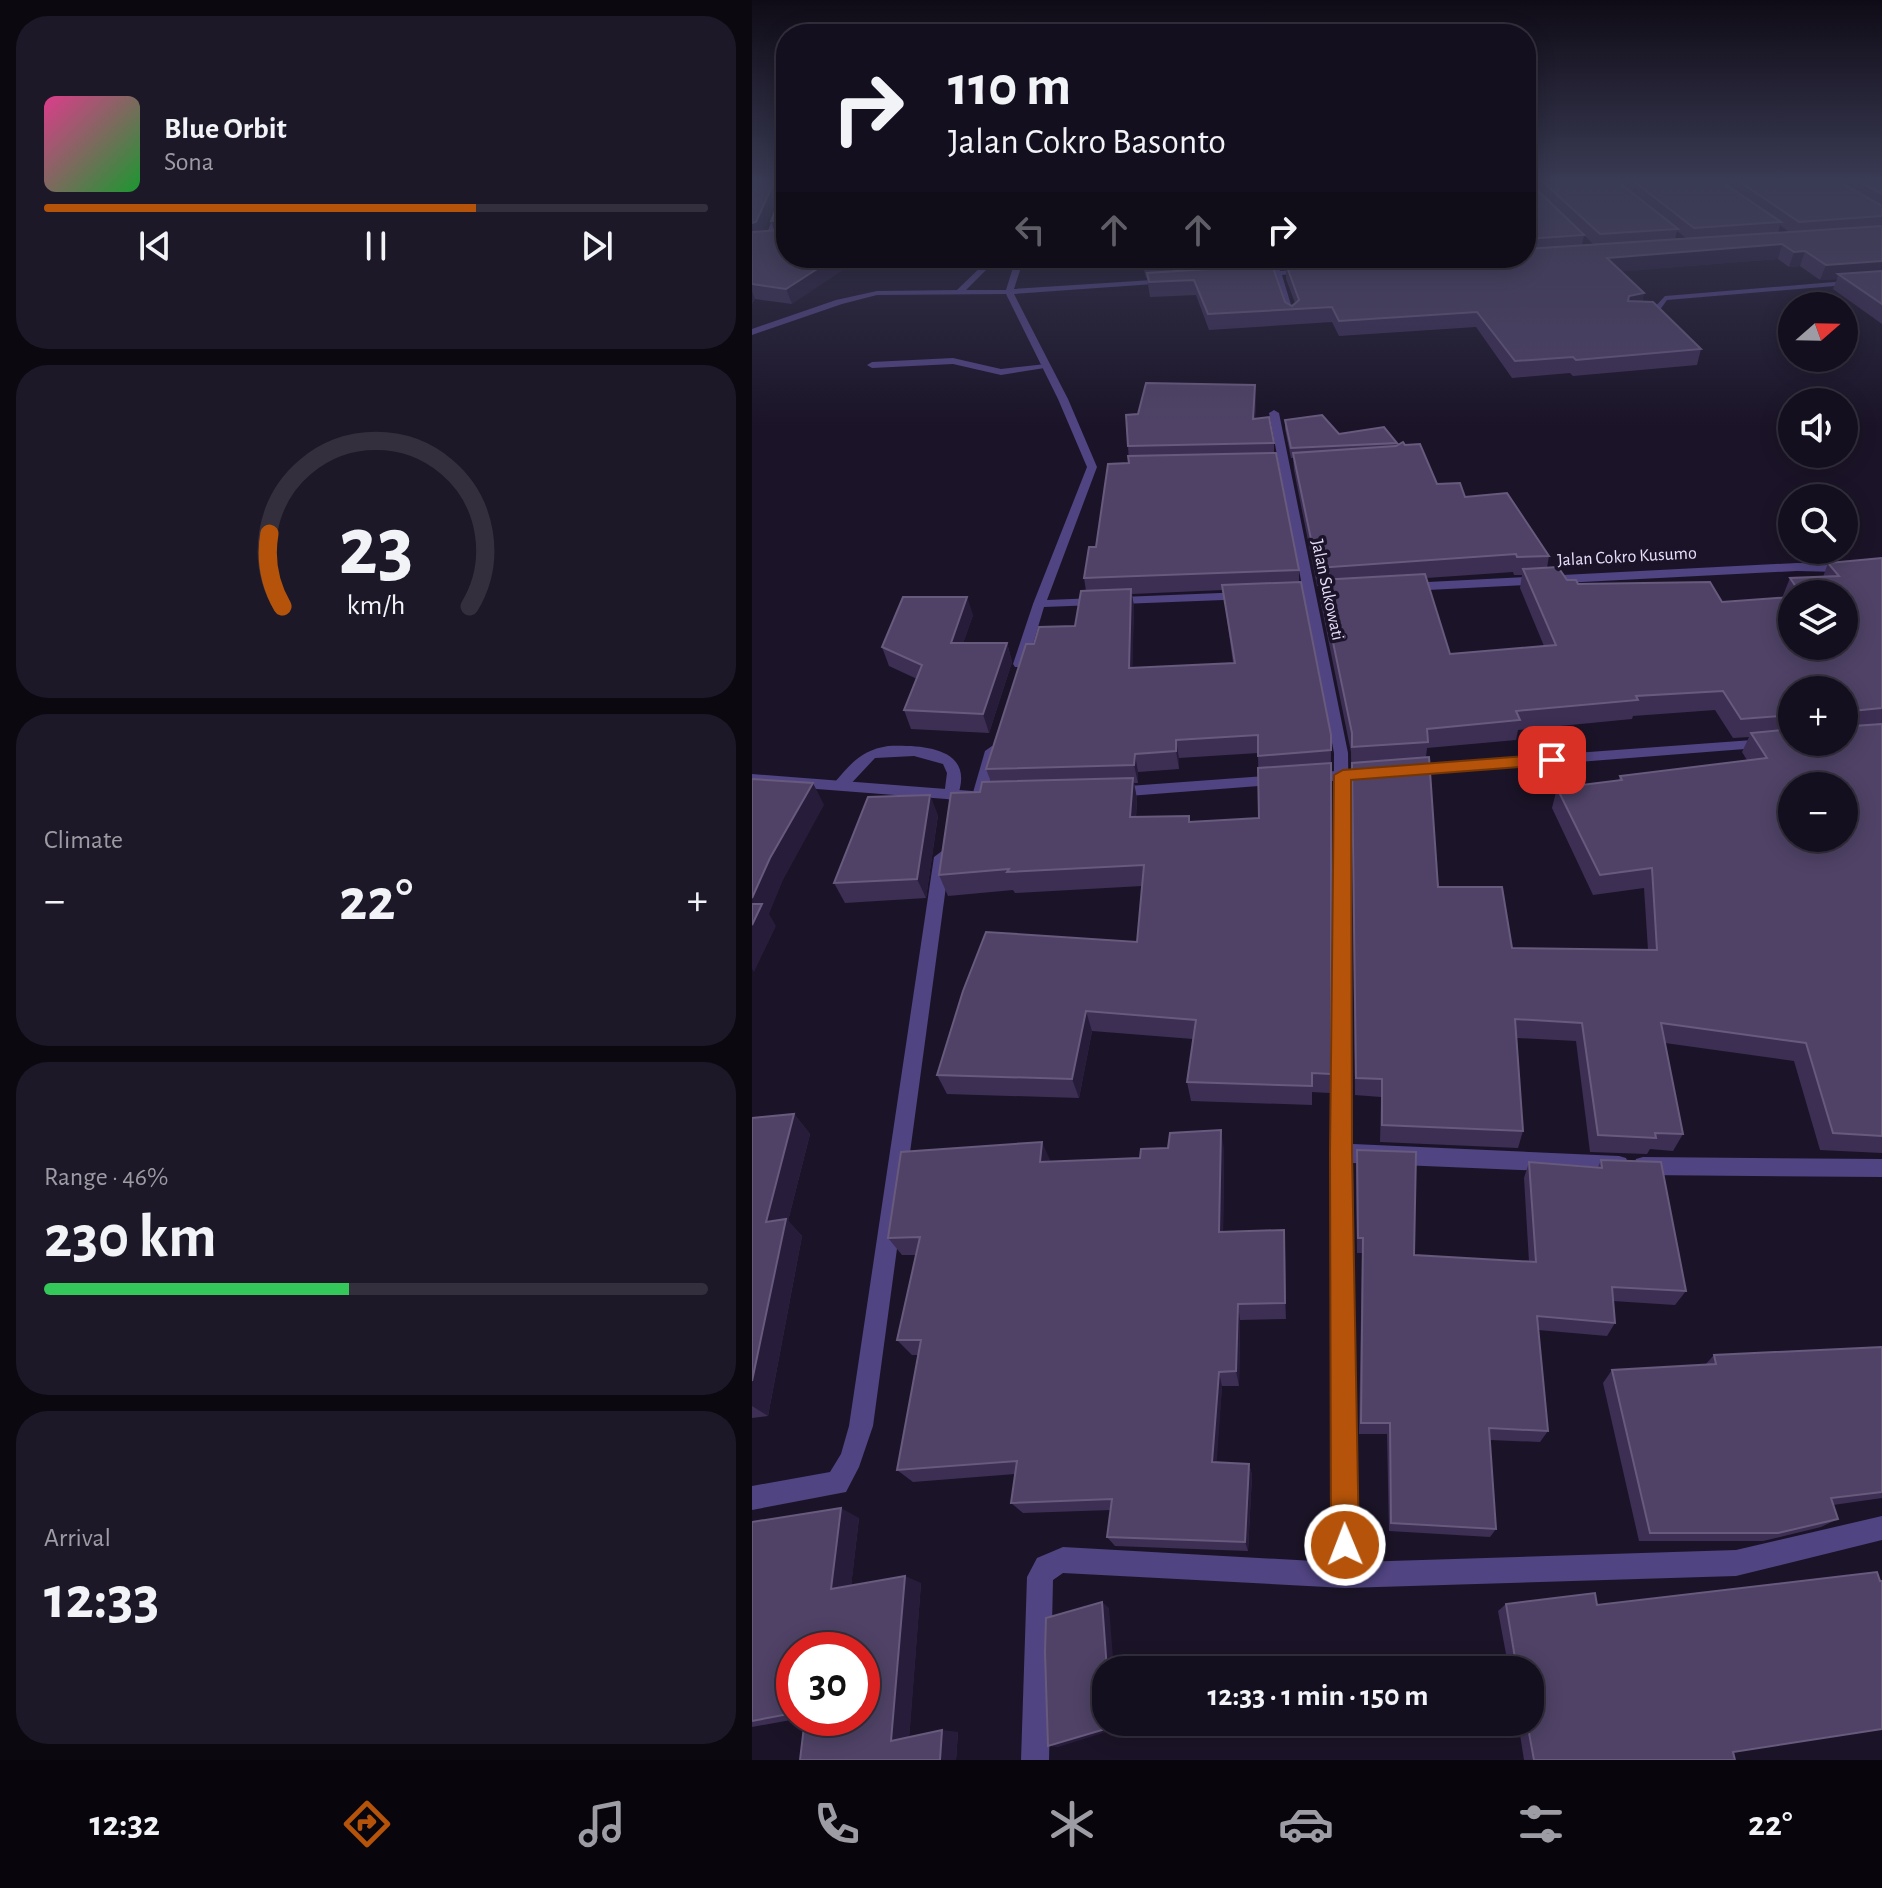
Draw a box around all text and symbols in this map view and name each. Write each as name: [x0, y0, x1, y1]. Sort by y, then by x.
icon: right: [816, 56, 920, 160]
text: 110 m: [948, 59, 1071, 115]
text: Blue Orbit: [164, 114, 287, 144]
text: Jalan Cokro Basonto: [948, 124, 1226, 160]
text: Sona: [164, 149, 214, 175]
icon: left: [1008, 208, 1052, 252]
icon: ahead: [1092, 208, 1136, 252]
icon: ahead: [1176, 208, 1220, 252]
icon: right: [1260, 208, 1304, 252]
icon: previous: [133, 224, 177, 268]
icon: pause: [354, 224, 398, 268]
icon: next: [575, 224, 619, 268]
north arrow: [1778, 292, 1858, 372]
map controls: [1778, 292, 1858, 852]
button: sound: [1778, 388, 1858, 468]
button: search: [1778, 484, 1858, 564]
text: 23: [338, 506, 414, 590]
street label: Jalan Sukowati: [1308, 538, 1346, 642]
street label: Jalan Cokro Kusumo: [1557, 544, 1697, 570]
button: layers: [1778, 580, 1858, 660]
text: km/h: [347, 591, 405, 620]
button: +: [1778, 676, 1858, 756]
pin: [1518, 726, 1586, 794]
icon: arrive: [1530, 738, 1574, 782]
button: −: [1778, 772, 1858, 852]
text: Climate: [44, 827, 123, 853]
text: 22°: [339, 871, 413, 931]
text: −: [44, 879, 65, 923]
text: +: [687, 879, 708, 923]
text: Range · 46%: [44, 1164, 168, 1190]
text: 230 km: [44, 1208, 217, 1268]
position arrow: [1303, 1503, 1387, 1587]
text: Arrival: [44, 1525, 111, 1551]
text: 12:33: [44, 1569, 159, 1629]
speed limit sign: 30: [776, 1632, 880, 1736]
text: 12:33 · 1 min · 150 m: [1208, 1681, 1428, 1711]
icon: directions: [339, 1796, 395, 1852]
icon: music: [574, 1796, 630, 1852]
icon: phone: [809, 1796, 865, 1852]
icon: climate: [1044, 1796, 1100, 1852]
icon: car: [1278, 1796, 1334, 1852]
icon: filters: [1513, 1796, 1569, 1852]
text: 12:32: [89, 1806, 160, 1842]
text: 22°: [1748, 1806, 1793, 1842]

